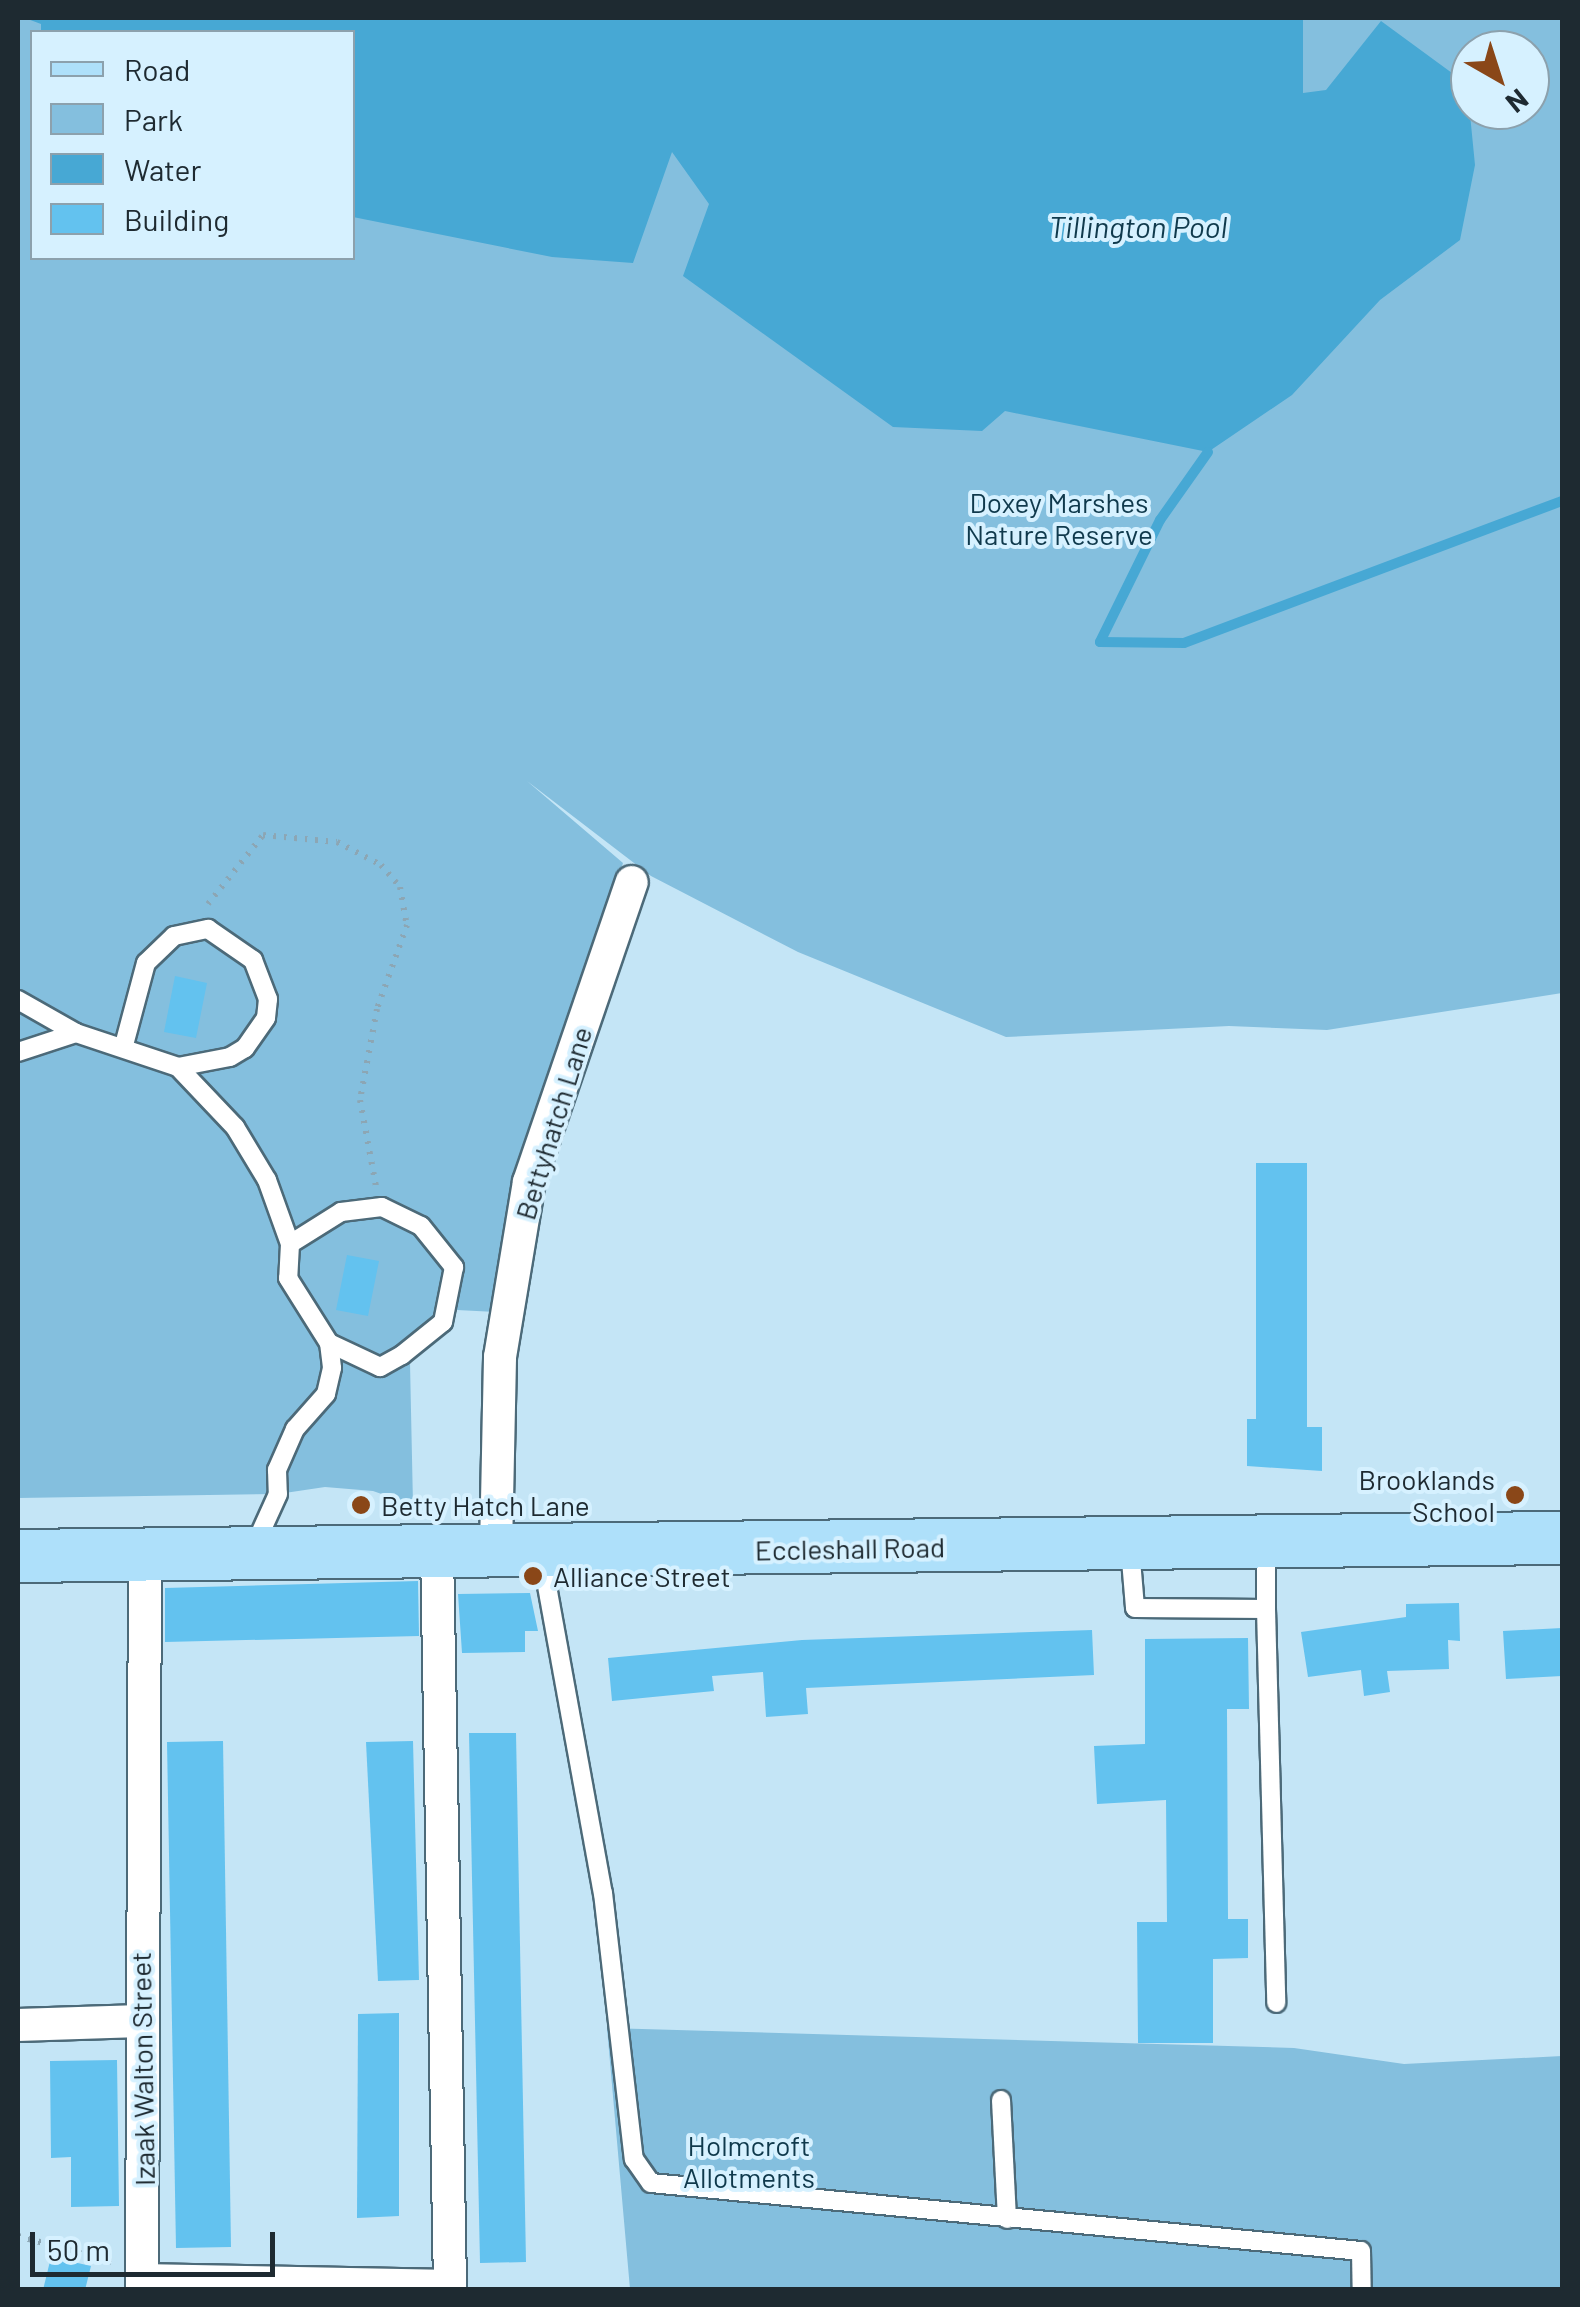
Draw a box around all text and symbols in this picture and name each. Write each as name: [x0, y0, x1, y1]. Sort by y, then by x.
legend: [30, 30, 355, 260]
north arrow: [1450, 30, 1550, 130]
text: Road: [124, 51, 190, 87]
text: N: [1500, 83, 1536, 121]
text: Park: [124, 101, 183, 137]
text: Water: [124, 151, 202, 187]
text: Building: [124, 201, 229, 237]
water label: Tillington Pool: [1049, 208, 1227, 244]
park label: Doxey Marshes Nature Reserve: [965, 485, 1153, 551]
street label: Bettyhatch Lane: [508, 1022, 598, 1224]
place label: Brooklands School: [1358, 1462, 1495, 1528]
marker: Brooklands School: [1504, 1484, 1526, 1506]
place label: Betty Hatch Lane: [381, 1488, 590, 1522]
marker: Betty Hatch Lane: [350, 1494, 372, 1516]
street label: Eccleshall Road: [755, 1530, 945, 1566]
place label: Alliance Street: [553, 1559, 731, 1593]
marker: Alliance Street: [522, 1565, 544, 1587]
street label: Izaak Walton Street: [123, 1952, 161, 2186]
park label: Holmcroft Allotments: [683, 2128, 815, 2194]
scale bar: [35, 2212, 280, 2274]
text: 50 m: [47, 2231, 110, 2267]

